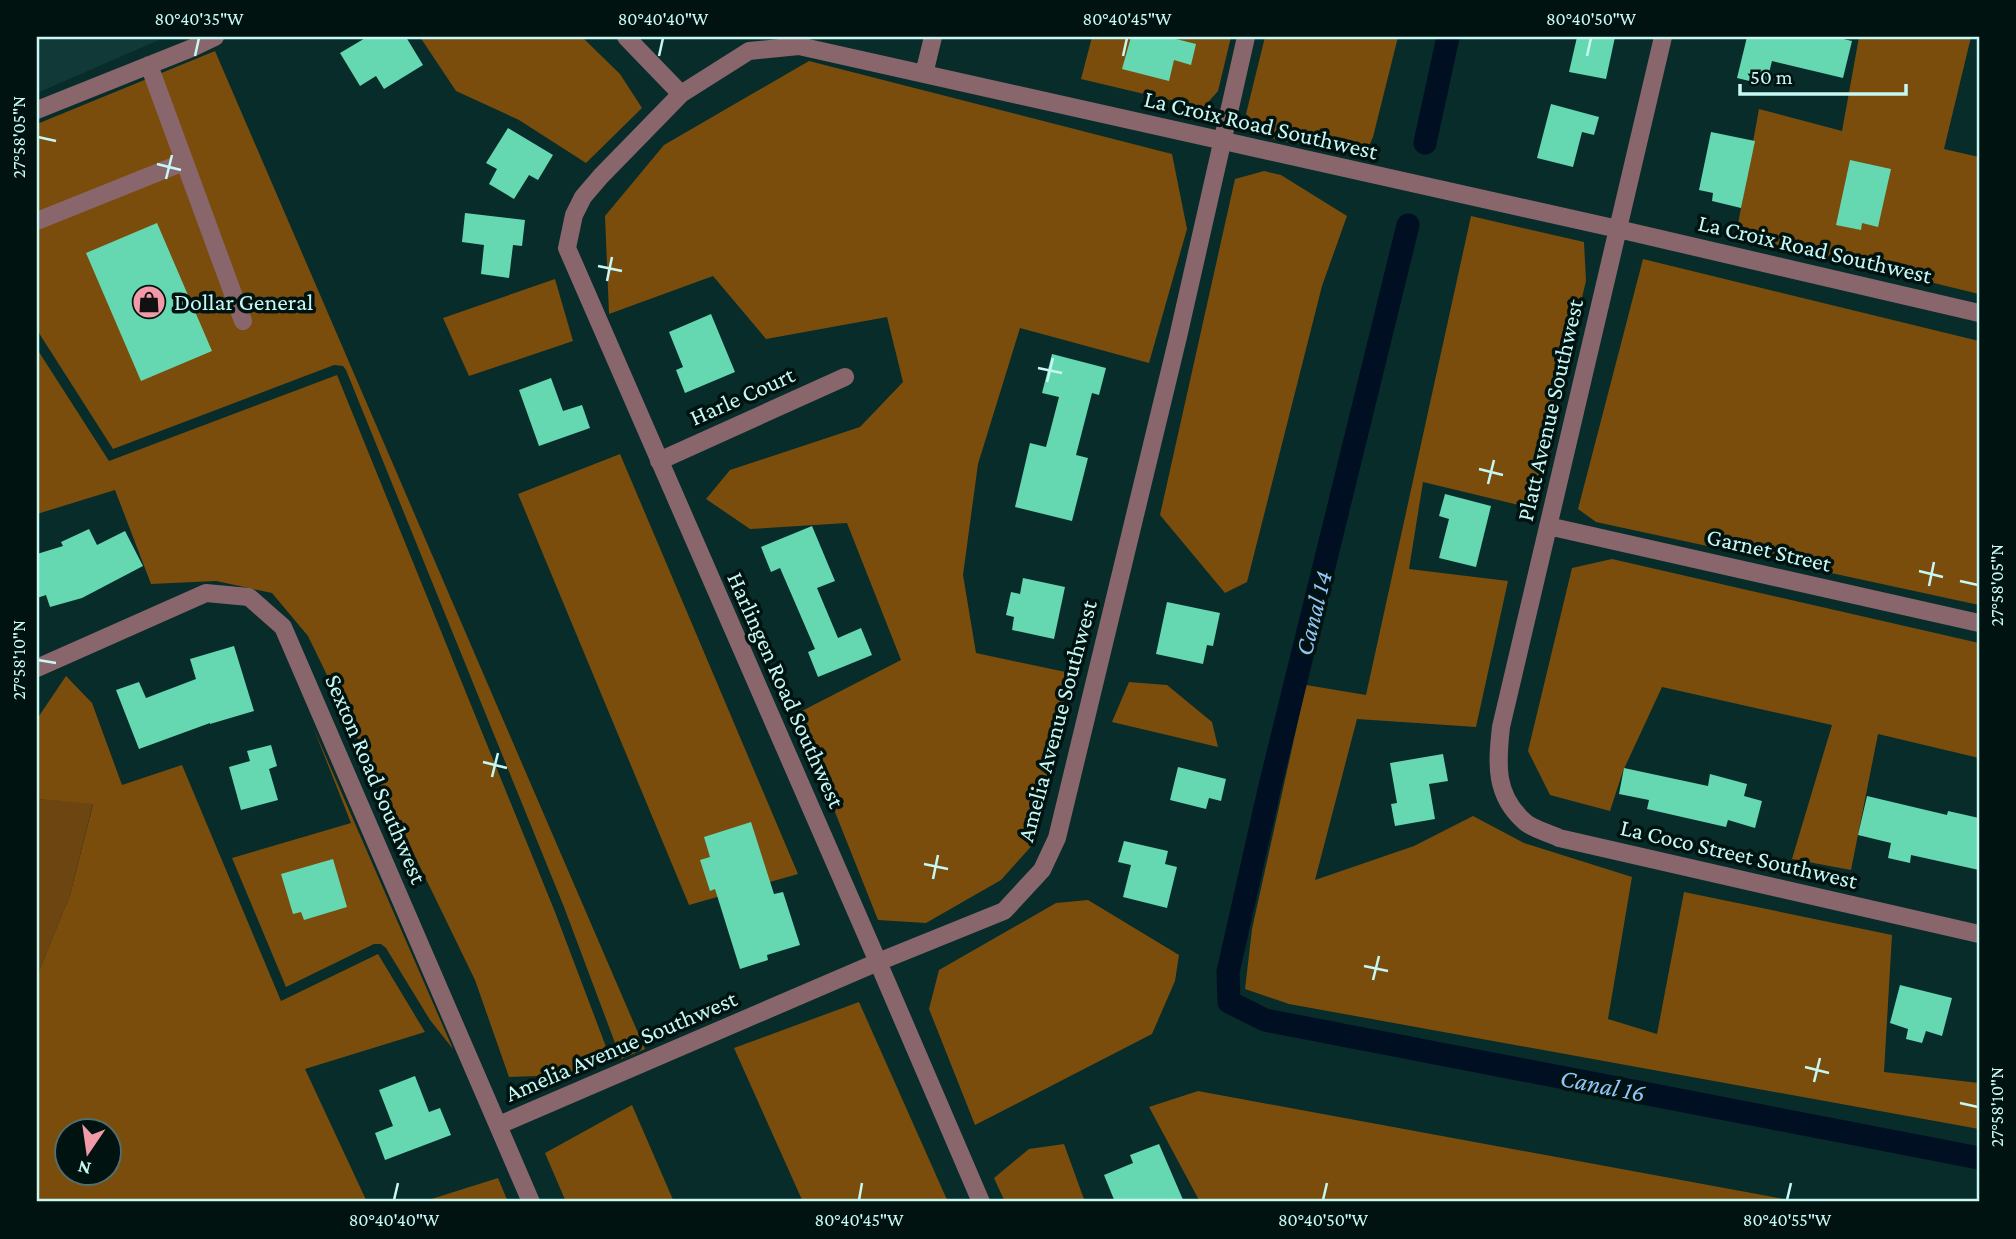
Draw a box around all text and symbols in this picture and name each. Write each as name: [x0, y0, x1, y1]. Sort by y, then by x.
text: 80°40'35"W: [154, 9, 244, 29]
text: 80°40'40"W: [618, 9, 709, 29]
text: 80°40'45"W: [1083, 9, 1172, 29]
text: 80°40'50"W: [1546, 9, 1637, 29]
scale bar: [1740, 52, 1906, 96]
text: 50 m: [1750, 65, 1793, 89]
street label: La Croix Road Southwest: [1142, 84, 1382, 165]
text: 27°58'05"N: [9, 96, 29, 178]
street label: La Croix Road Southwest: [1696, 208, 1936, 289]
shop icon: Dollar General: [130, 283, 168, 321]
place label: Dollar General: [174, 288, 313, 315]
street label: Platt Avenue Southwest: [1511, 295, 1588, 524]
street label: Harle Court: [685, 360, 799, 431]
street label: Garnet Street: [1704, 522, 1835, 577]
text: 27°58'05"N: [1987, 544, 2007, 626]
street label: Harlingen Road Southwest: [722, 568, 851, 813]
water label: Canal 14: [1289, 568, 1338, 658]
street label: Amelia Avenue Southwest: [1011, 596, 1102, 845]
text: 27°58'10"N: [9, 620, 29, 700]
street label: Sexton Road Southwest: [320, 670, 433, 888]
street label: La Coco Street Southwest: [1618, 813, 1861, 894]
street label: Amelia Avenue Southwest: [501, 984, 742, 1107]
water label: Canal 16: [1558, 1063, 1648, 1108]
text: 27°58'10"N: [1987, 1067, 2007, 1147]
north arrow: [52, 1116, 122, 1186]
text: N: [76, 1156, 93, 1180]
text: 80°40'40"W: [349, 1210, 440, 1230]
text: 80°40'45"W: [815, 1210, 904, 1230]
text: 80°40'50"W: [1278, 1210, 1369, 1230]
text: 80°40'55"W: [1743, 1210, 1832, 1230]

